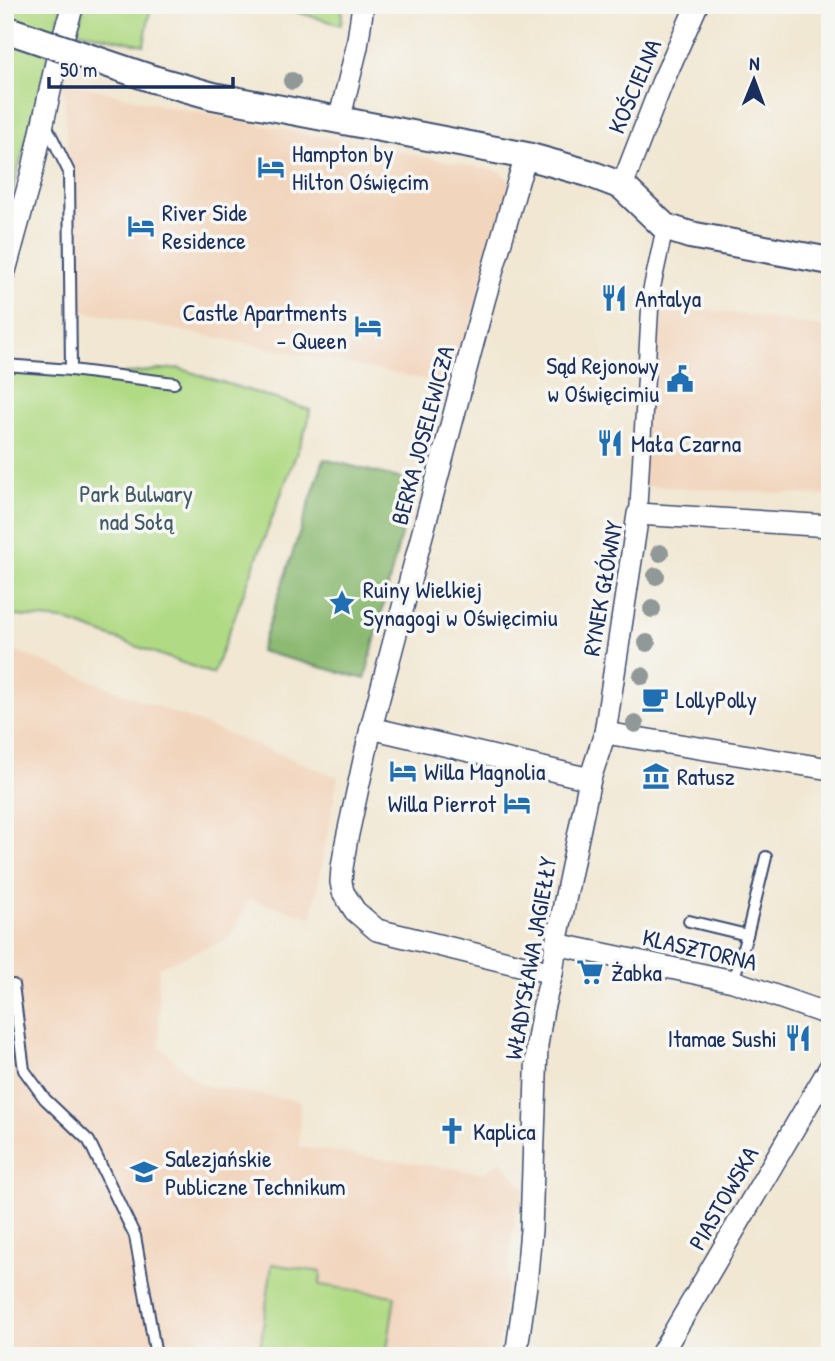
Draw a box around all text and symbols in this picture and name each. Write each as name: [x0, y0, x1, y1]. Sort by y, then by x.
street label: KOŚCIELNA: [600, 34, 668, 138]
scale bar: [49, 46, 233, 90]
north arrow: [720, 46, 790, 116]
text: N: [749, 50, 760, 76]
text: 50 m: [60, 55, 97, 84]
place label: Hampton by Hilton Oświęcim: [292, 137, 429, 197]
hotel icon: Hampton by Hilton Oświęcim: [256, 152, 286, 182]
place label: River Side Residence: [162, 196, 248, 256]
hotel icon: River Side Residence: [126, 211, 156, 241]
place label: Antalya: [635, 282, 701, 314]
restaurant icon: Antalya: [599, 283, 629, 313]
place label: Castle Apartments - Queen: [182, 296, 347, 356]
hotel icon: Castle Apartments - Queen: [353, 311, 383, 341]
street label: BERKA JOSELEWICZA: [383, 342, 461, 528]
place label: Sąd Rejonowy w Oświęcimiu: [546, 349, 659, 409]
public building icon: Sąd Rejonowy w Oświęcimiu: [665, 364, 695, 394]
place label: Mała Czarna: [631, 427, 741, 459]
restaurant icon: Mała Czarna: [595, 428, 625, 458]
park label: Park Bulwary nad Sołą: [79, 477, 193, 537]
street label: RYNEK GŁÓWNY: [574, 517, 630, 658]
place label: Ruiny Wielkiej Synagogi w Oświęcimiu: [363, 573, 558, 633]
place icon: Ruiny Wielkiej Synagogi w Oświęcimiu: [327, 588, 357, 618]
place label: LollyPolly: [676, 683, 757, 715]
cafe icon: LollyPolly: [640, 684, 670, 714]
place label: Willa Magnolia: [424, 755, 546, 787]
hotel icon: Willa Magnolia: [388, 756, 418, 786]
place label: Ratusz: [677, 760, 735, 792]
museum icon: Ratusz: [641, 761, 671, 791]
place label: Willa Pierrot: [388, 787, 497, 819]
hotel icon: Willa Pierrot: [502, 788, 532, 818]
street label: WŁADYSŁAWA JAGIEŁŁY: [496, 854, 564, 1062]
street label: KLASZTORNA: [640, 920, 761, 978]
place label: Żabka: [611, 956, 662, 988]
supermarket icon: Żabka: [575, 957, 605, 987]
place label: Itamae Sushi: [668, 1022, 777, 1054]
restaurant icon: Itamae Sushi: [783, 1023, 813, 1053]
place label: Kaplica: [473, 1115, 536, 1147]
church icon: Kaplica: [437, 1116, 467, 1146]
street label: PIASTOWSKA: [681, 1140, 766, 1256]
place label: Salezjańskie Publiczne Technikum: [165, 1142, 346, 1202]
school or university icon: Salezjańskie Publiczne Technikum: [129, 1157, 159, 1187]

